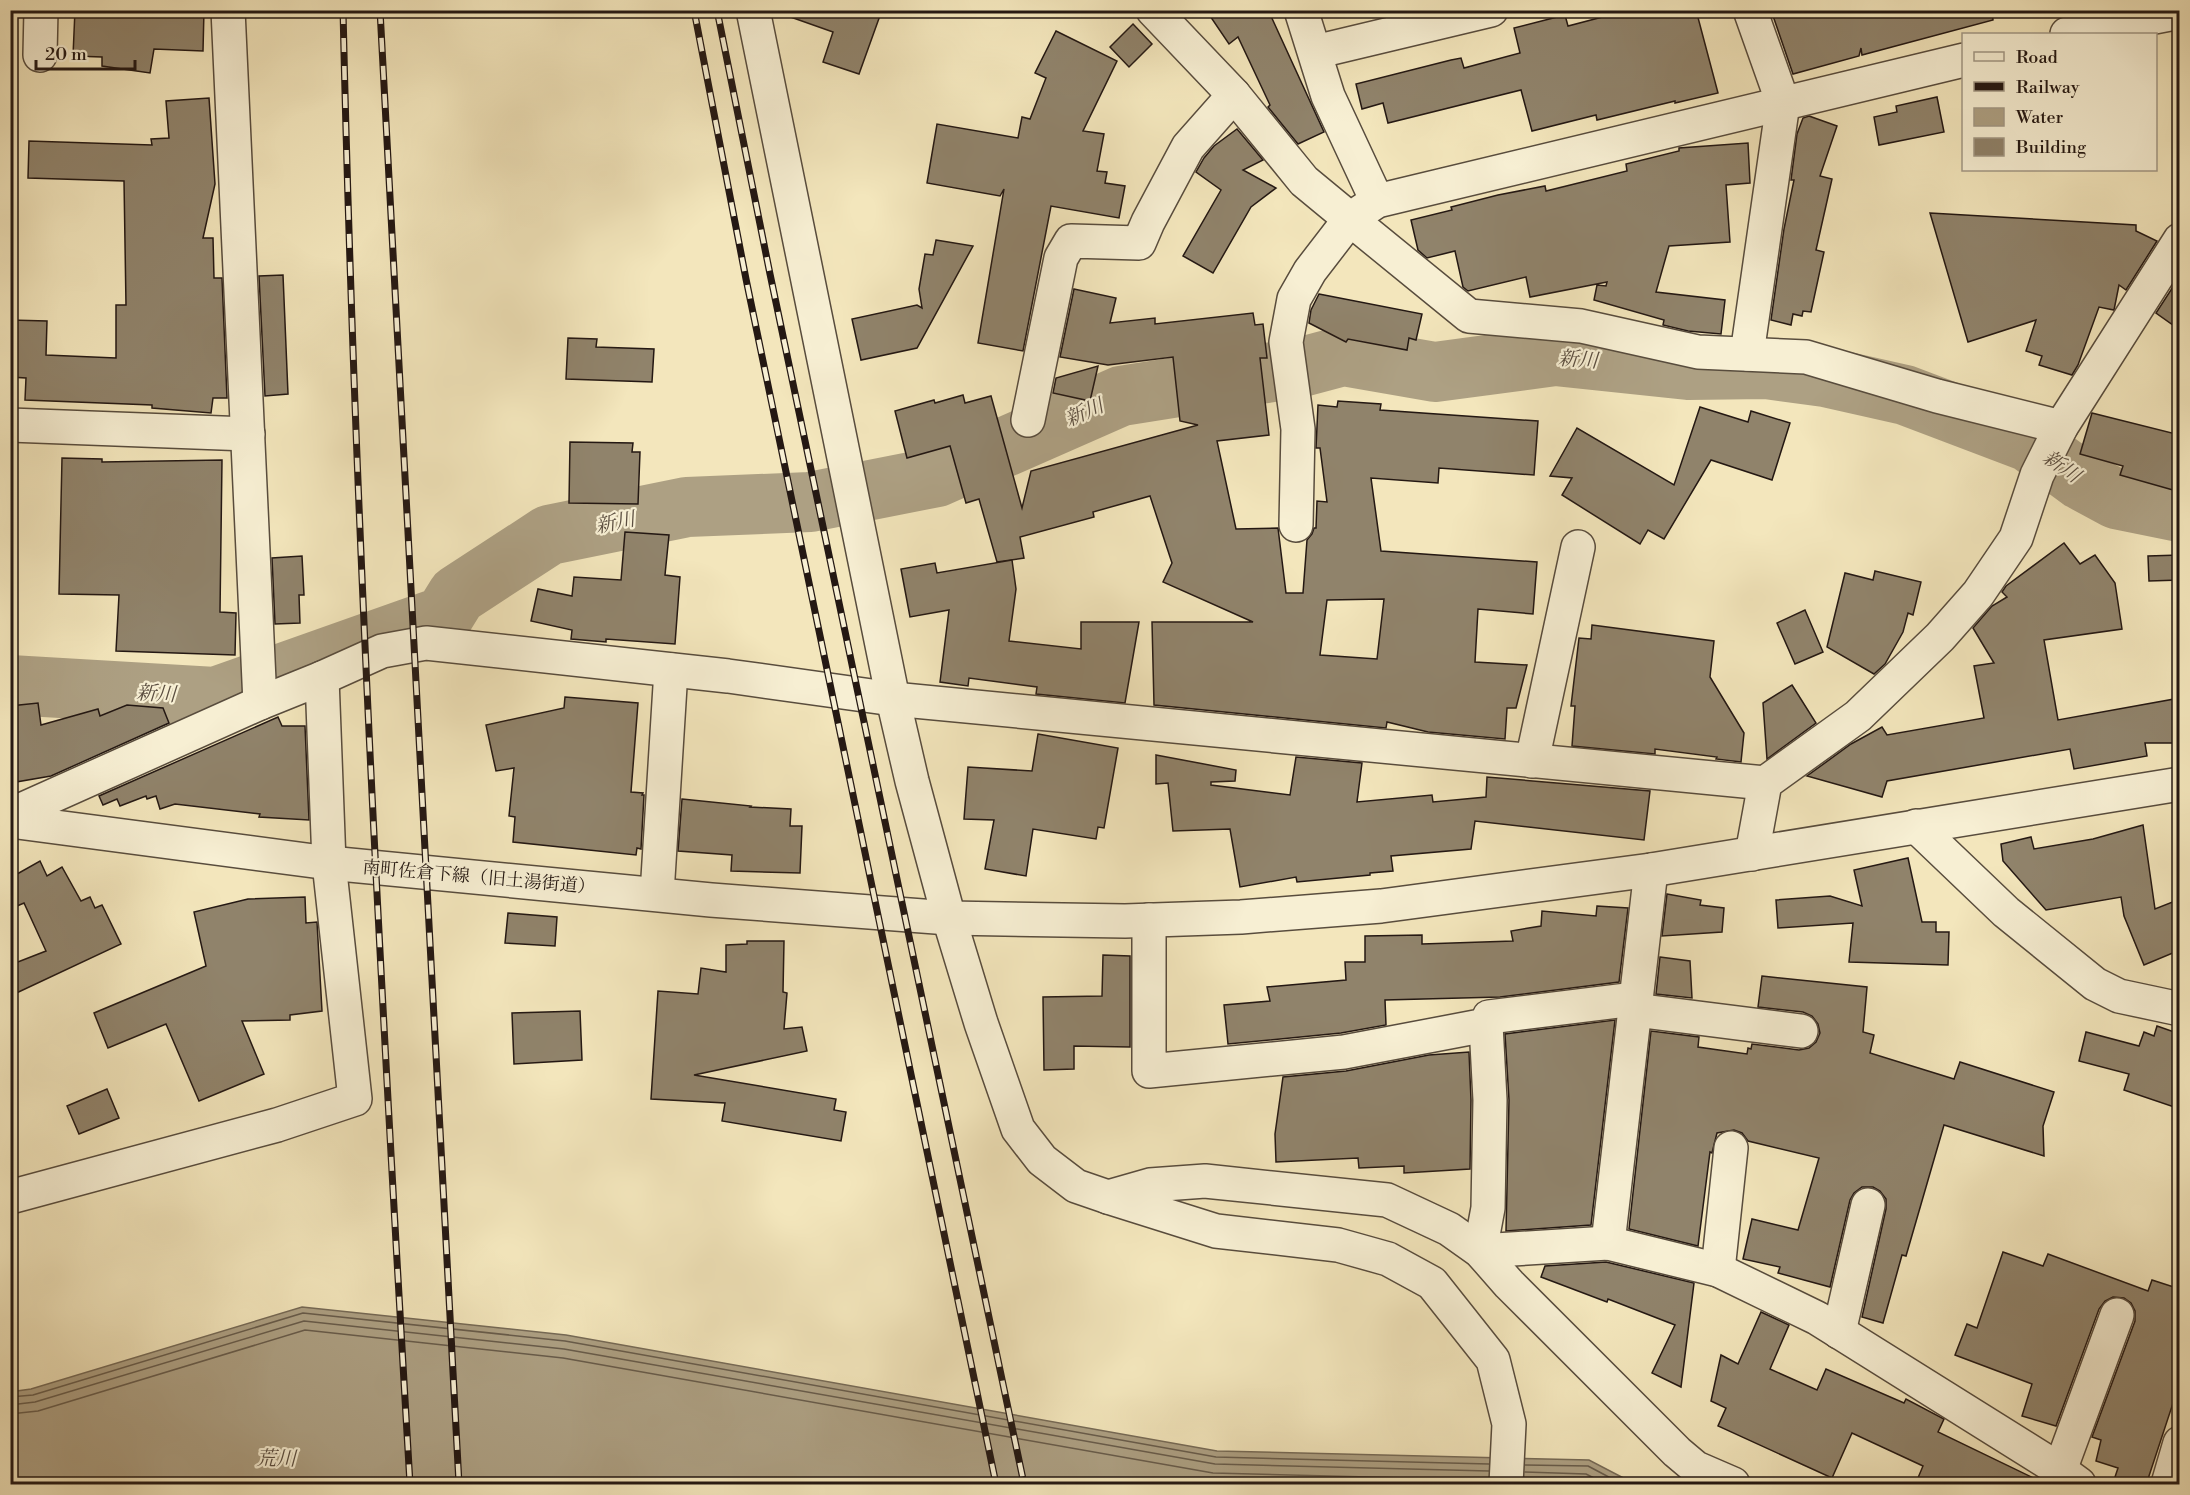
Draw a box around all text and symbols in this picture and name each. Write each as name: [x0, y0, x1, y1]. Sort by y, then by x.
scale bar: [36, 33, 135, 71]
legend: [1962, 33, 2157, 171]
text: 20 m: [45, 43, 87, 66]
text: Road: [2016, 46, 2059, 69]
text: Railway: [2016, 76, 2080, 99]
text: Water: [2015, 106, 2064, 129]
text: Building: [2015, 136, 2087, 159]
water label: 新川: [1557, 347, 1601, 375]
water label: 新川: [1061, 393, 1110, 433]
water label: 新川: [2038, 446, 2086, 490]
water label: 新川: [593, 507, 639, 540]
water label: 新川: [135, 681, 179, 708]
street label: 南町佐倉下線（旧土湯街道）: [361, 856, 597, 899]
water label: 荒川: [256, 1447, 298, 1472]

